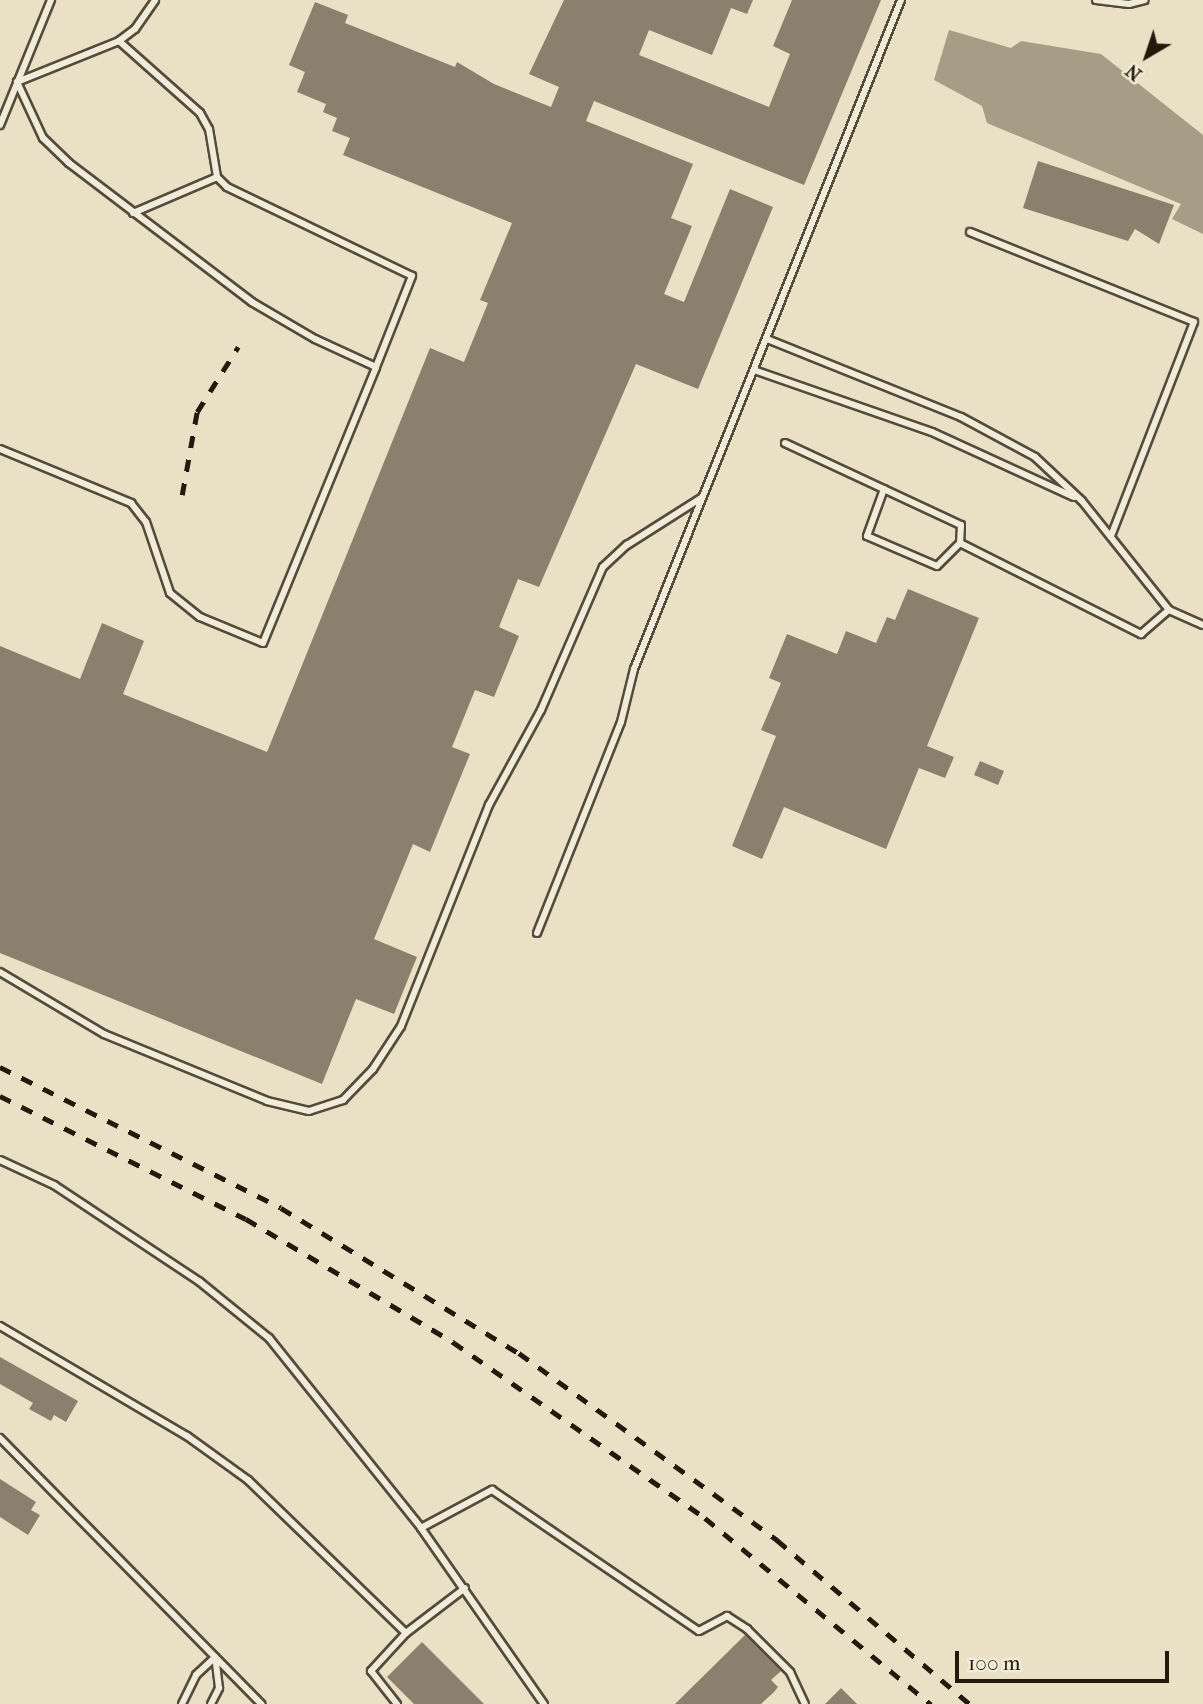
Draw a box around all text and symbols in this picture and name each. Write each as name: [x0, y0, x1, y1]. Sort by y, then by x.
north arrow: [1112, 21, 1182, 91]
text: N: [1121, 59, 1146, 85]
scale bar: [958, 1638, 1172, 1682]
text: 100 m: [968, 1651, 1021, 1675]

